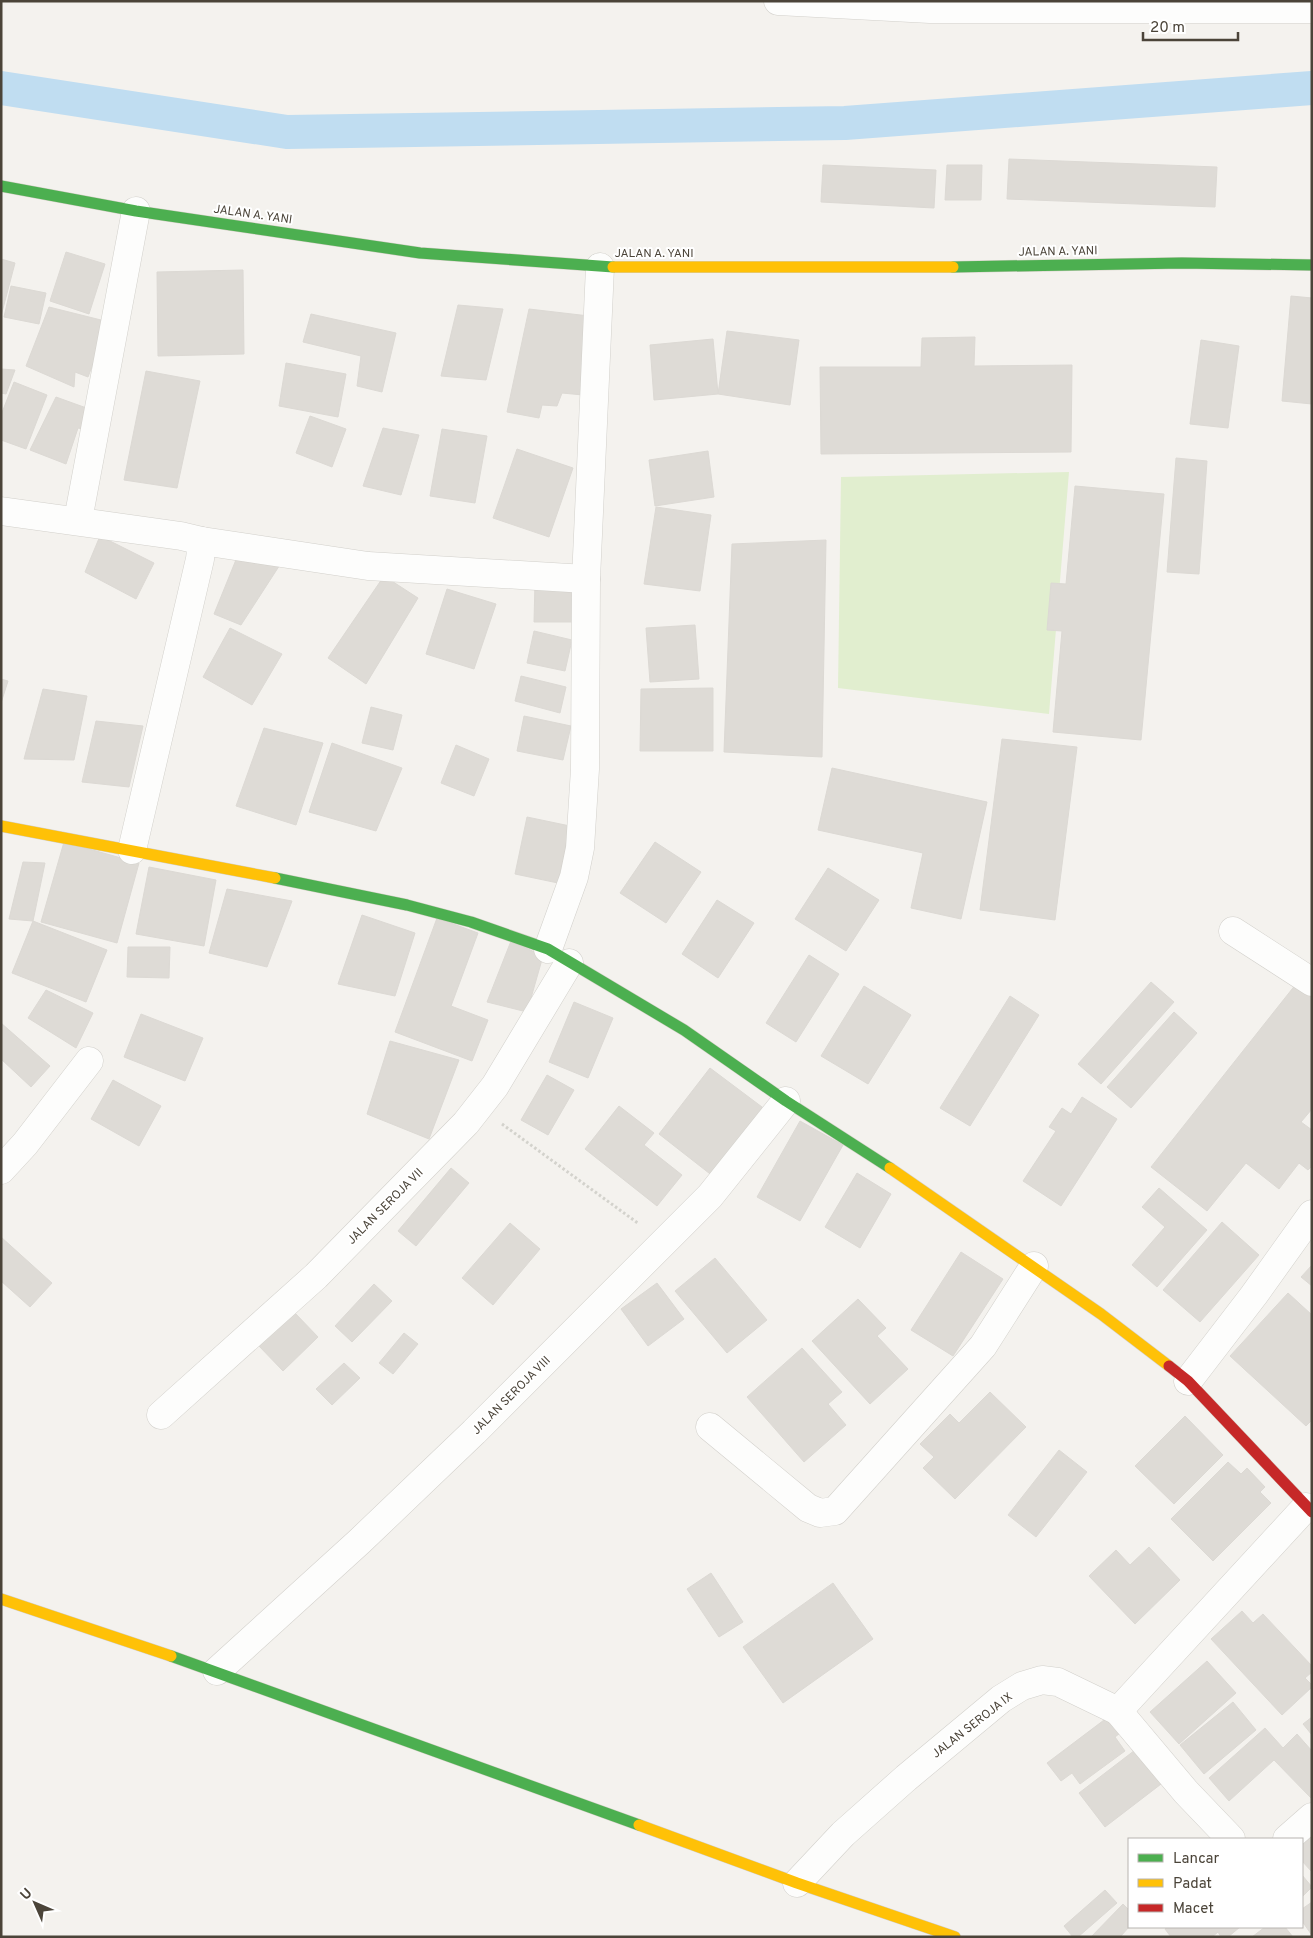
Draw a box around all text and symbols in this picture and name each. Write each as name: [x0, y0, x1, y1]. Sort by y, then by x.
scale bar: [1143, 10, 1238, 42]
text: 20 m: [1150, 19, 1185, 38]
street label: JALAN A. YANI: [213, 202, 293, 228]
street label: JALAN A. YANI: [1018, 243, 1098, 261]
street label: JALAN A. YANI: [614, 246, 694, 262]
street label: JALAN SEROJA VII: [344, 1165, 427, 1248]
street label: JALAN SEROJA VIII: [469, 1353, 554, 1438]
street label: JALAN SEROJA IX: [929, 1689, 1016, 1762]
legend: [1128, 1838, 1303, 1928]
text: Lancar: [1173, 1850, 1220, 1869]
text: Padat: [1173, 1875, 1212, 1894]
north arrow: [10, 1878, 60, 1928]
text: U: [17, 1885, 36, 1904]
text: Macet: [1173, 1900, 1214, 1919]

